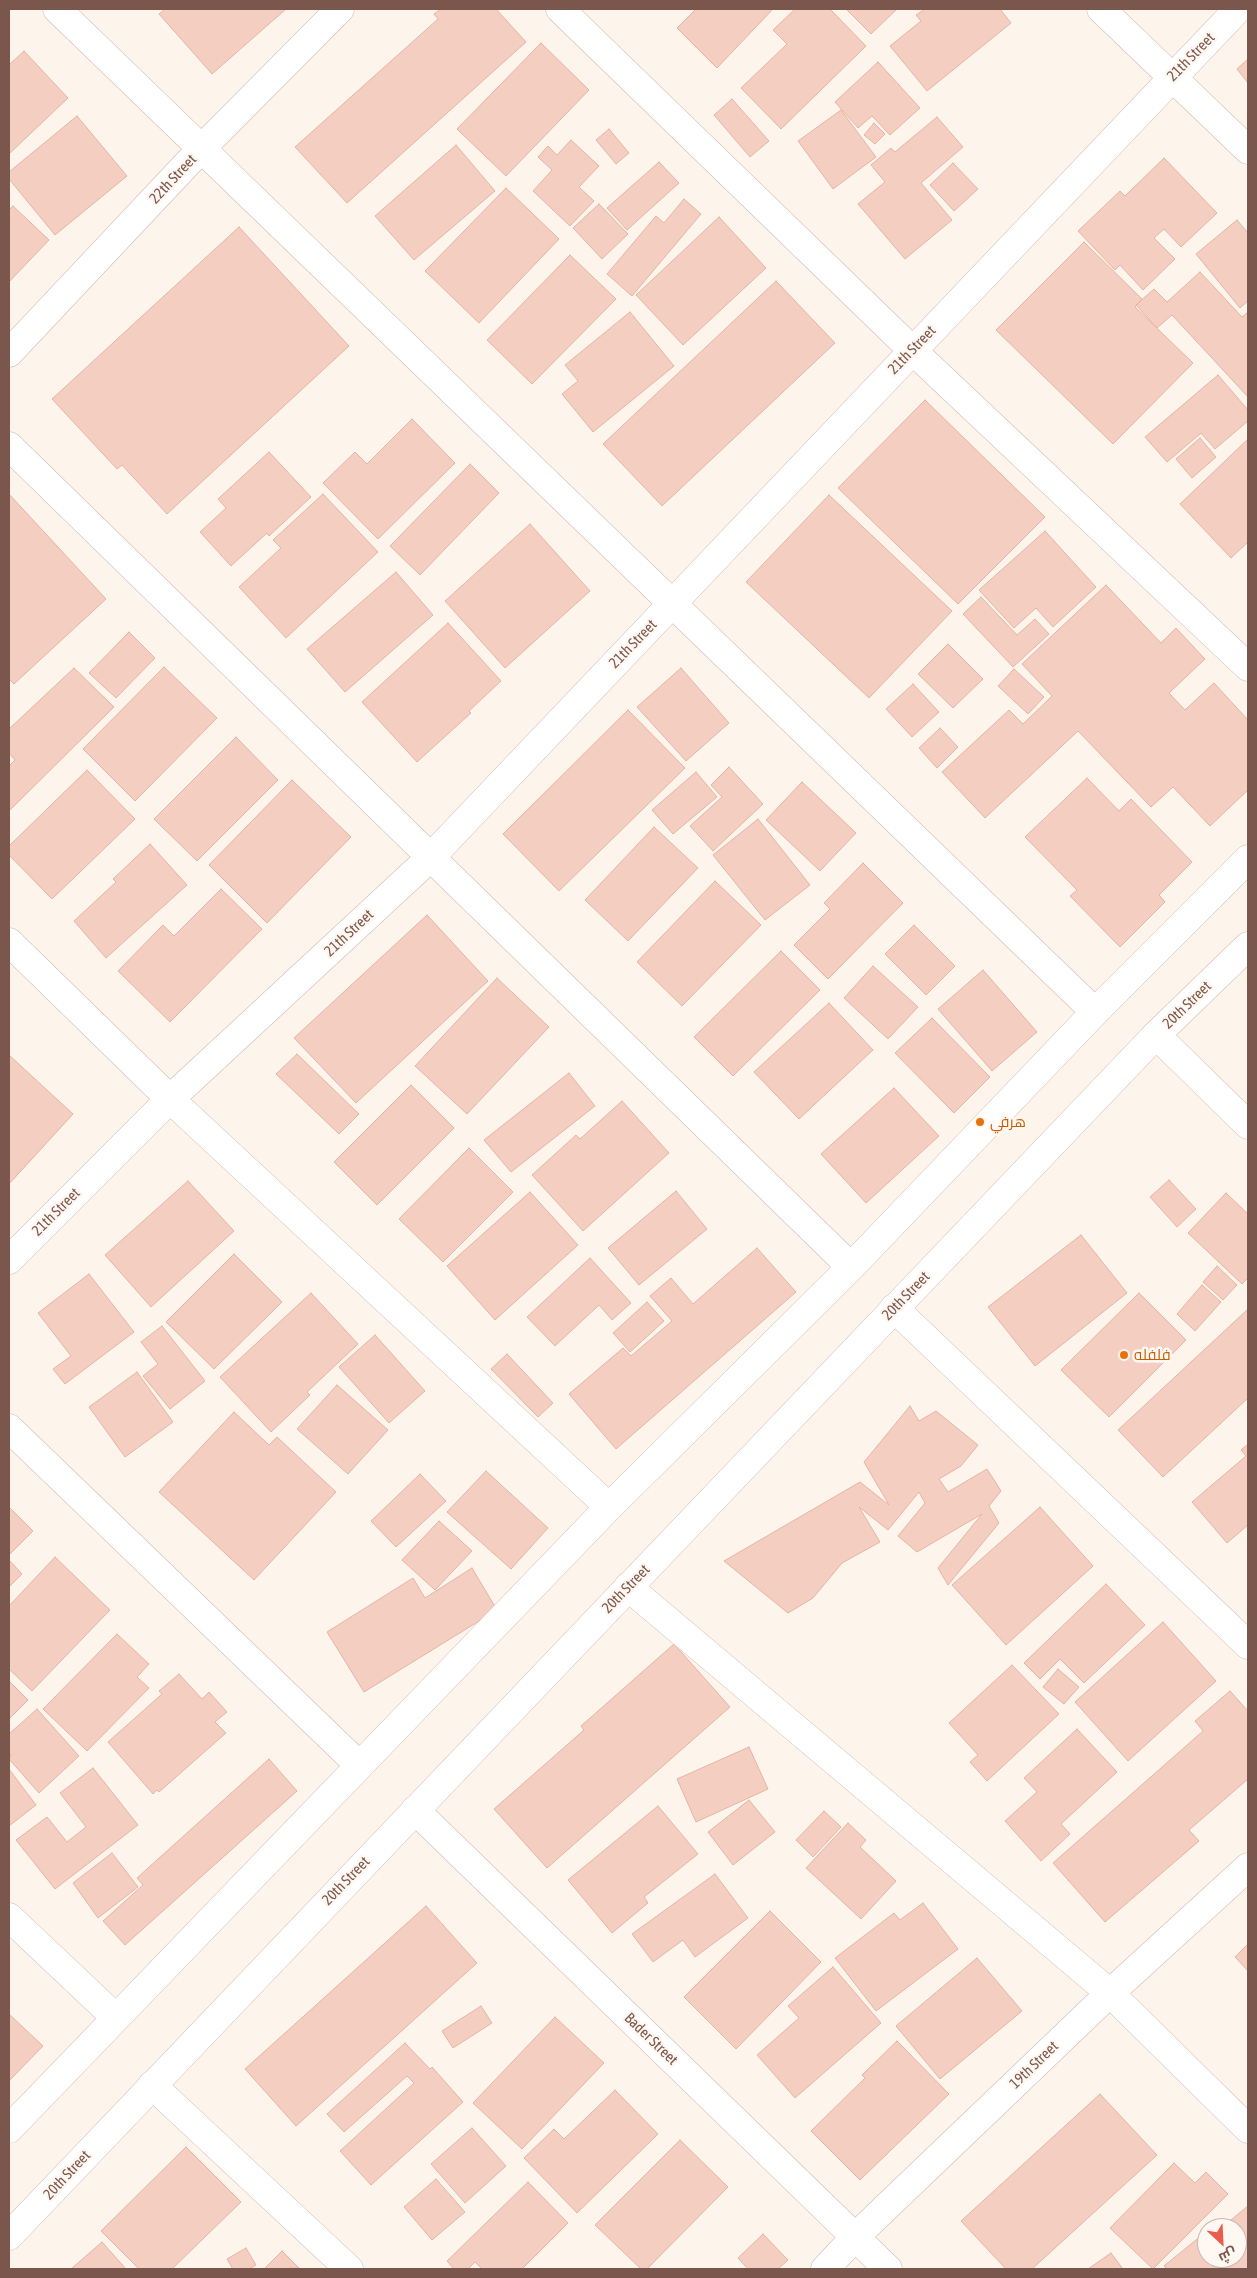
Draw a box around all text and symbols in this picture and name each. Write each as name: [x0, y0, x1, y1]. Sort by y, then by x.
street label: 21th Street: [1163, 29, 1219, 85]
street label: 22th Street: [146, 151, 200, 207]
street label: 21th Street: [884, 322, 940, 378]
street label: 21th Street: [605, 616, 661, 672]
street label: 21th Street: [321, 906, 377, 960]
street label: 20th Street: [1159, 977, 1215, 1033]
place label: هرفي: [990, 1113, 1026, 1131]
marker: هرفي: [974, 1116, 986, 1128]
street label: 21th Street: [28, 1184, 84, 1240]
street label: 20th Street: [878, 1268, 934, 1324]
place label: فلفله: [1134, 1346, 1171, 1364]
marker: فلفله: [1118, 1349, 1130, 1361]
street label: 20th Street: [598, 1561, 654, 1617]
street label: 20th Street: [318, 1853, 374, 1909]
street label: Bader Street: [621, 2009, 681, 2069]
street label: 19th Street: [1006, 2037, 1062, 2093]
street label: 20th Street: [40, 2147, 94, 2203]
north arrow: [1197, 2218, 1247, 2268]
text: ش: [1216, 2245, 1239, 2267]

